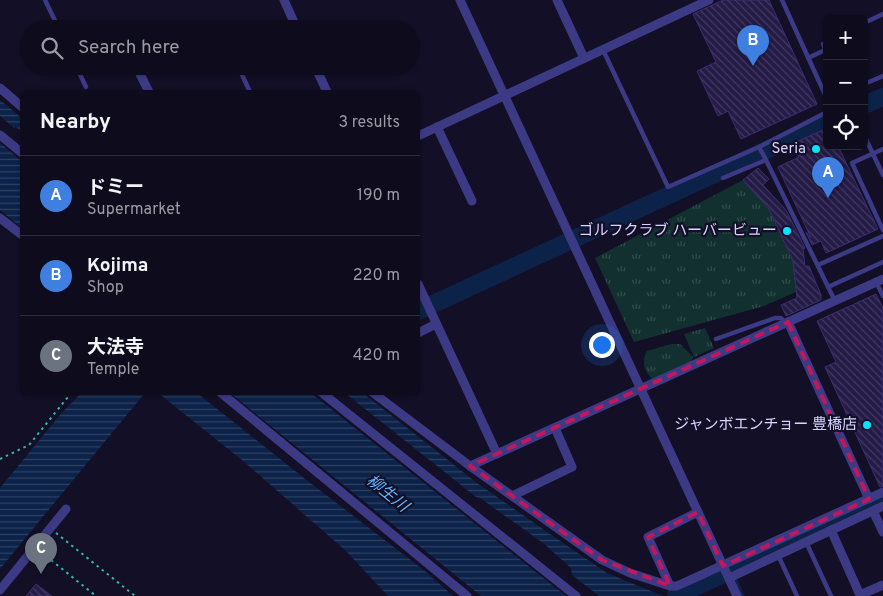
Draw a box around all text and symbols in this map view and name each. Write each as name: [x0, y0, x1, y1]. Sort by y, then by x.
map controls: [823, 15, 868, 150]
button: +: [823, 15, 868, 60]
search box: [20, 20, 420, 75]
pin: B: [737, 25, 769, 66]
icon: search: [38, 34, 66, 62]
text: Search here: [78, 36, 180, 60]
button: −: [823, 60, 868, 105]
button: locate: [823, 105, 868, 150]
text: Nearby: [40, 109, 111, 136]
text: 3 results: [338, 113, 400, 133]
place label: Seria: [772, 140, 806, 159]
marker: Seria: [810, 143, 822, 155]
pin: A: [812, 157, 844, 198]
text: ドミー: [87, 176, 144, 200]
text: A: [50, 186, 62, 206]
text: 190 m: [357, 186, 400, 206]
text: Supermarket: [87, 200, 181, 220]
place label: ゴルフクラブ ハーバービュー: [579, 222, 777, 241]
marker: ゴルフクラブ ハーバービュー: [781, 225, 793, 237]
text: Kojima: [87, 254, 148, 278]
text: B: [50, 266, 62, 286]
text: 220 m: [353, 266, 400, 286]
text: Shop: [87, 278, 124, 298]
your location: [589, 332, 615, 358]
text: 大法寺: [87, 336, 144, 360]
text: C: [51, 346, 61, 366]
text: 420 m: [353, 346, 400, 366]
text: Temple: [87, 360, 139, 380]
place label: ジャンボエンチョー 豊橋店: [674, 416, 857, 435]
marker: ジャンボエンチョー 豊橋店: [861, 419, 873, 431]
water label: 柳生川: [362, 471, 413, 518]
pin: C: [25, 533, 57, 574]

